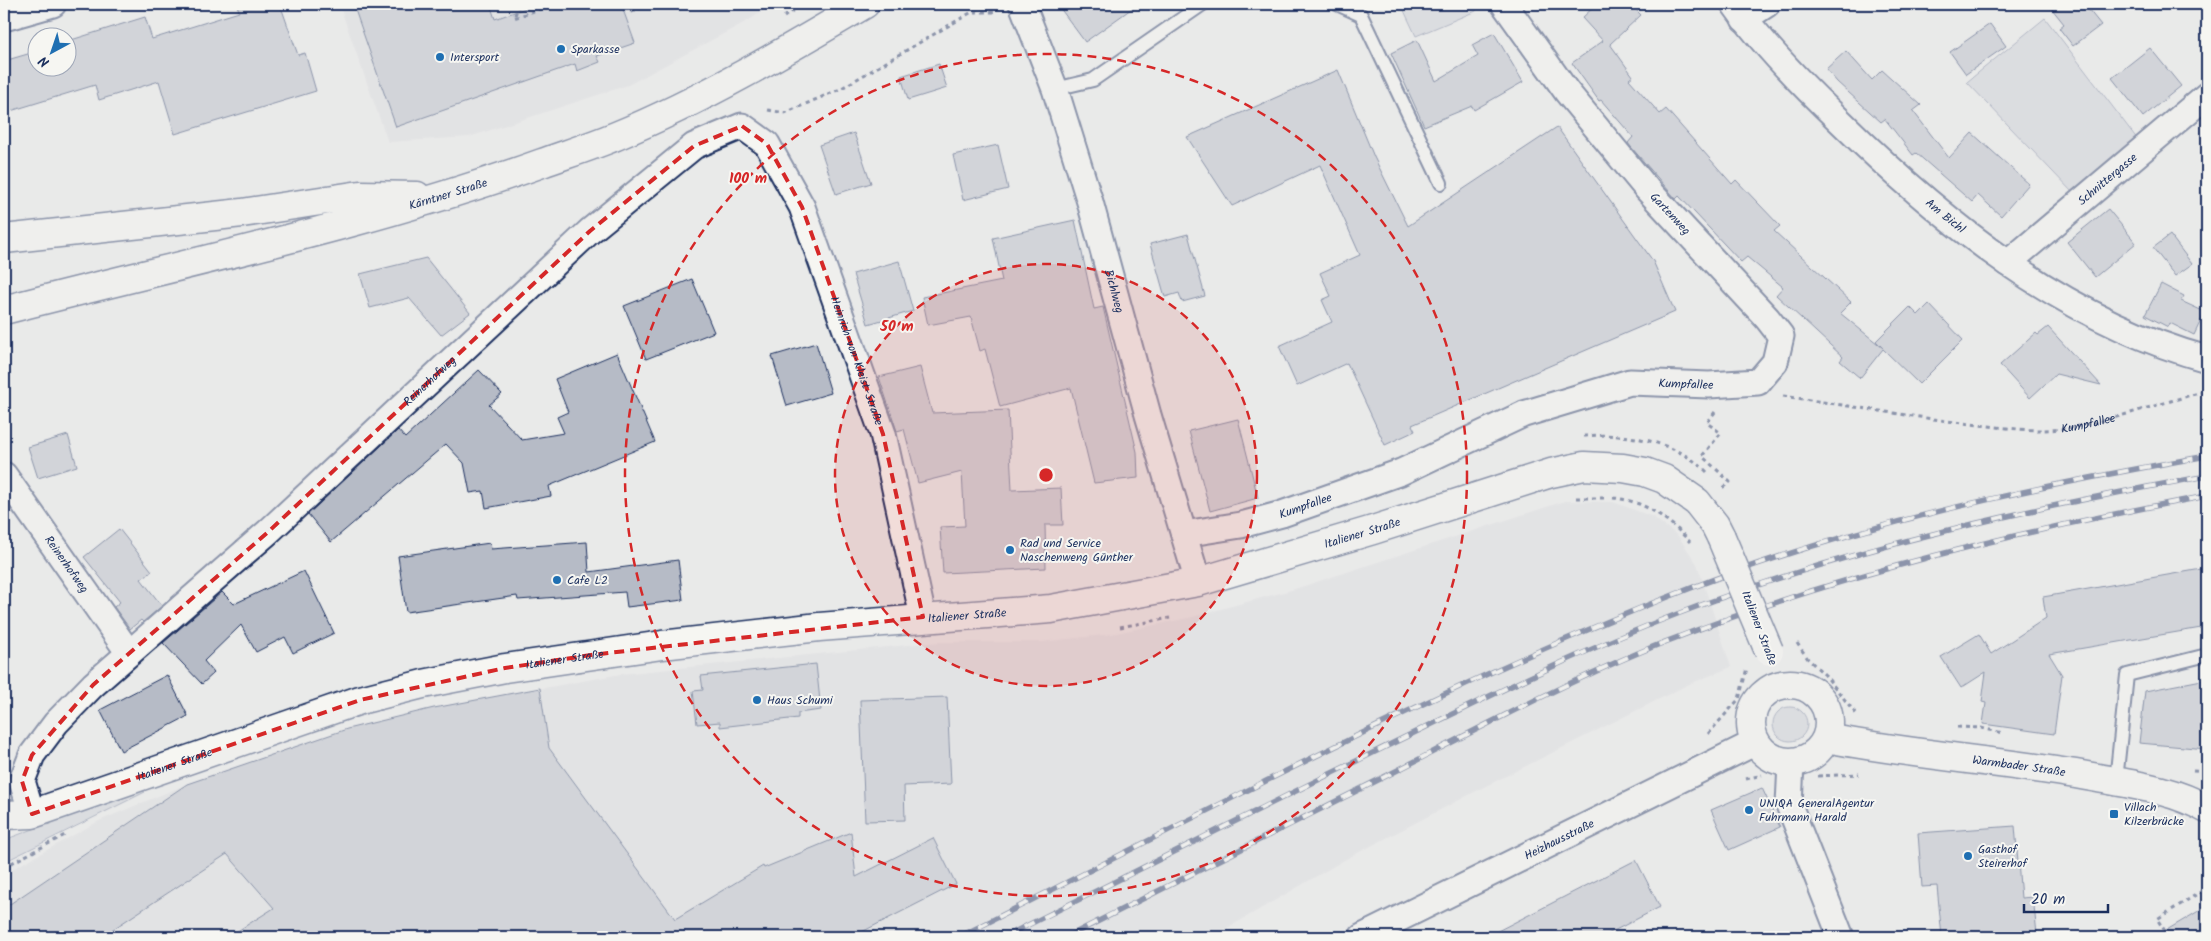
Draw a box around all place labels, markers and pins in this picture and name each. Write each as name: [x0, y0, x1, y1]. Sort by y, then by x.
place label: Sparkasse: [571, 40, 620, 59]
marker: Sparkasse: [555, 43, 567, 55]
place label: Intersport: [450, 48, 499, 67]
marker: Intersport: [434, 51, 446, 63]
centre of rings: [1037, 466, 1055, 484]
place label: Rad und Service Naschenweng Günther: [1020, 534, 1134, 567]
marker: Rad und Service Naschenweng Günther: [1004, 544, 1016, 556]
place label: Cafe L2: [567, 571, 608, 590]
marker: Cafe L2: [551, 574, 563, 586]
place label: Haus Schumi: [767, 691, 834, 710]
marker: Haus Schumi: [751, 694, 763, 706]
place label: UNIQA GeneralAgentur Fuhrmann Harald: [1759, 794, 1875, 827]
place label: Villach Kilzerbrücke: [2124, 798, 2185, 831]
marker: UNIQA GeneralAgentur Fuhrmann Harald: [1743, 804, 1755, 816]
marker: Villach Kilzerbrücke: [2108, 808, 2120, 820]
place label: Gasthof Steirerhof: [1978, 840, 2028, 873]
marker: Gasthof Steirerhof: [1962, 850, 1974, 862]

